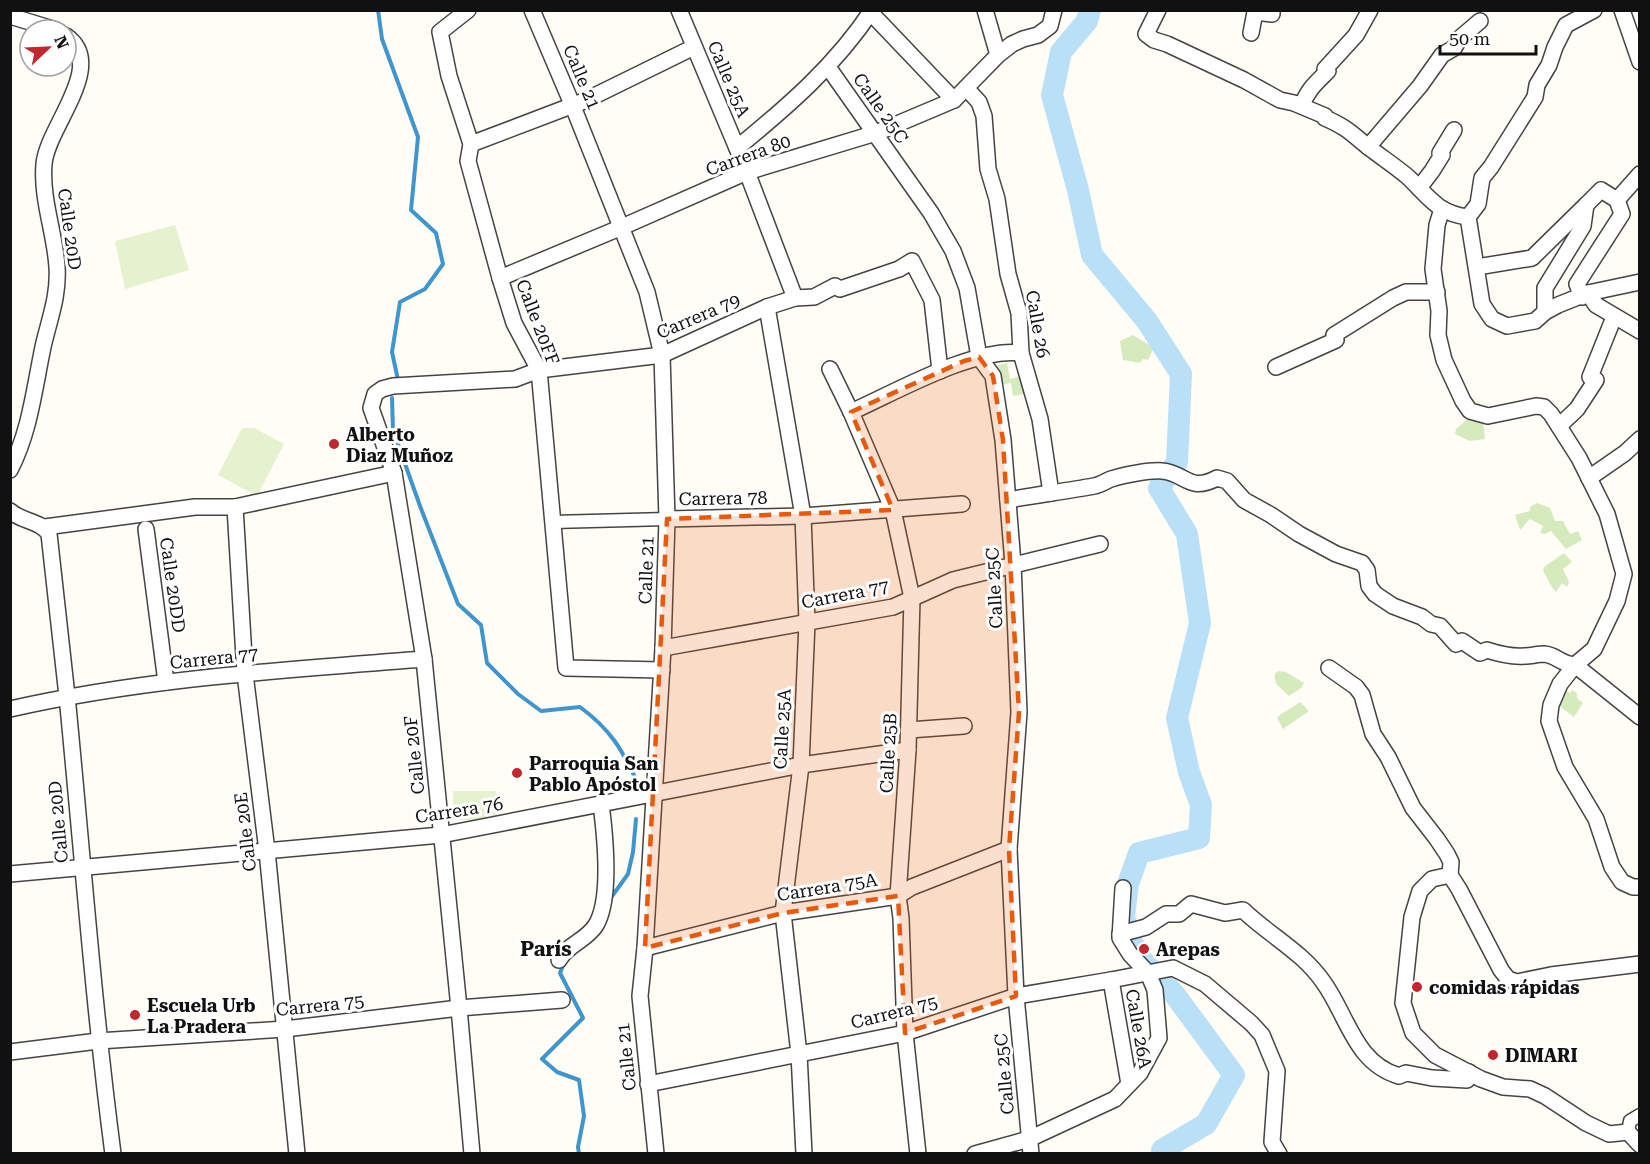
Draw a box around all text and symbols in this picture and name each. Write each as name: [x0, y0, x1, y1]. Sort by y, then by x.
north arrow: [18, 18, 78, 78]
scale bar: [1440, 18, 1536, 56]
text: 50 m: [1449, 28, 1490, 49]
text: N: [50, 33, 73, 52]
street label: Calle 25A: [704, 38, 755, 121]
street label: Calle 21: [559, 41, 605, 113]
street label: Calle 25C: [849, 69, 913, 147]
street label: Carrera 80: [703, 130, 793, 180]
street label: Calle 20D: [54, 187, 86, 271]
street label: Calle 20FF: [512, 276, 564, 368]
street label: Carrera 79: [653, 289, 743, 343]
street label: Calle 26: [1022, 289, 1054, 359]
place label: Alberto Diaz Muñoz: [346, 424, 453, 466]
marker: Alberto Diaz Muñoz: [327, 437, 341, 451]
street label: Carrera 78: [678, 487, 768, 509]
street label: Calle 21: [634, 535, 658, 605]
street label: Calle 20DD: [156, 536, 190, 634]
street label: Calle 25C: [981, 547, 1007, 629]
street label: Carrera 77: [799, 575, 891, 613]
street label: Carrera 77: [169, 643, 259, 673]
street label: Calle 25A: [769, 688, 795, 770]
street label: Calle 25B: [875, 712, 901, 794]
street label: Calle 20F: [399, 714, 429, 795]
place label: Parroquia San Pablo Apóstol: [529, 753, 659, 795]
marker: Parroquia San Pablo Apóstol: [510, 766, 524, 780]
street label: Calle 20D: [44, 780, 72, 864]
street label: Calle 20E: [230, 791, 260, 873]
street label: Carrera 76: [413, 793, 505, 827]
street label: Carrera 75A: [775, 869, 879, 905]
district label: París: [520, 937, 572, 961]
place label: Arepas: [1156, 939, 1220, 960]
marker: Arepas: [1137, 942, 1151, 956]
place label: comidas rápidas: [1429, 977, 1580, 998]
marker: comidas rápidas: [1410, 980, 1424, 994]
street label: Calle 26A: [1122, 987, 1156, 1071]
street label: Carrera 75: [275, 990, 365, 1020]
street label: Carrera 75: [848, 991, 940, 1033]
place label: Escuela Urb La Pradera: [147, 995, 256, 1037]
marker: Escuela Urb La Pradera: [128, 1008, 142, 1022]
street label: Calle 21: [612, 1022, 640, 1092]
street label: Calle 25C: [990, 1033, 1018, 1115]
place label: DIMARI: [1505, 1045, 1578, 1066]
marker: DIMARI: [1486, 1048, 1500, 1062]

